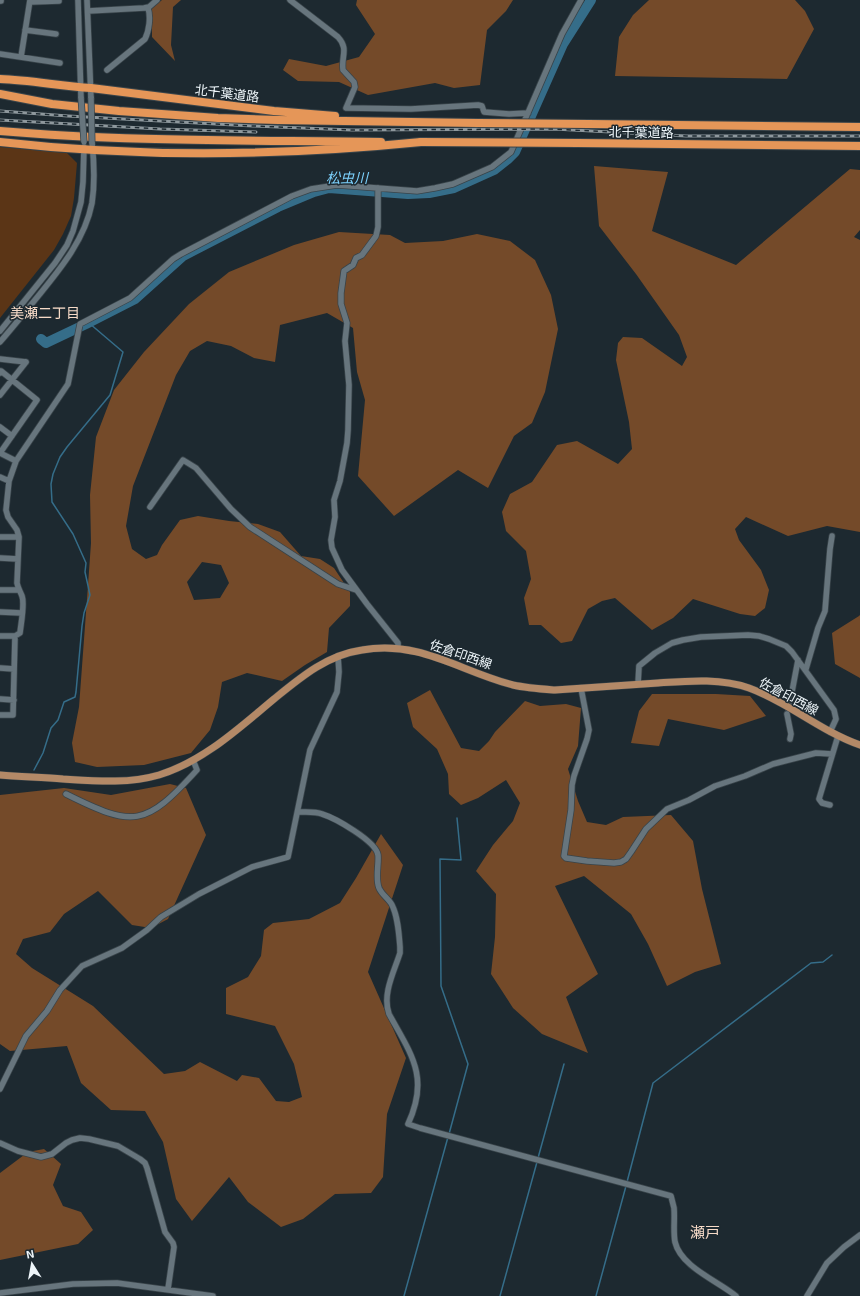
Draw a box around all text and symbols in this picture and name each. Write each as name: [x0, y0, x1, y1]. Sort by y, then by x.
street label: 北千葉道路: [194, 81, 260, 105]
street label: 北千葉道路: [608, 123, 674, 141]
water label: 松虫川: [326, 169, 370, 186]
district label: 美瀬二丁目: [10, 304, 80, 321]
street label: 佐倉印西線: [428, 636, 494, 672]
street label: 佐倉印西線: [757, 674, 821, 718]
district label: 瀬戸: [690, 1223, 720, 1241]
north arrow: [12, 1244, 52, 1284]
text: N: [25, 1247, 35, 1261]

